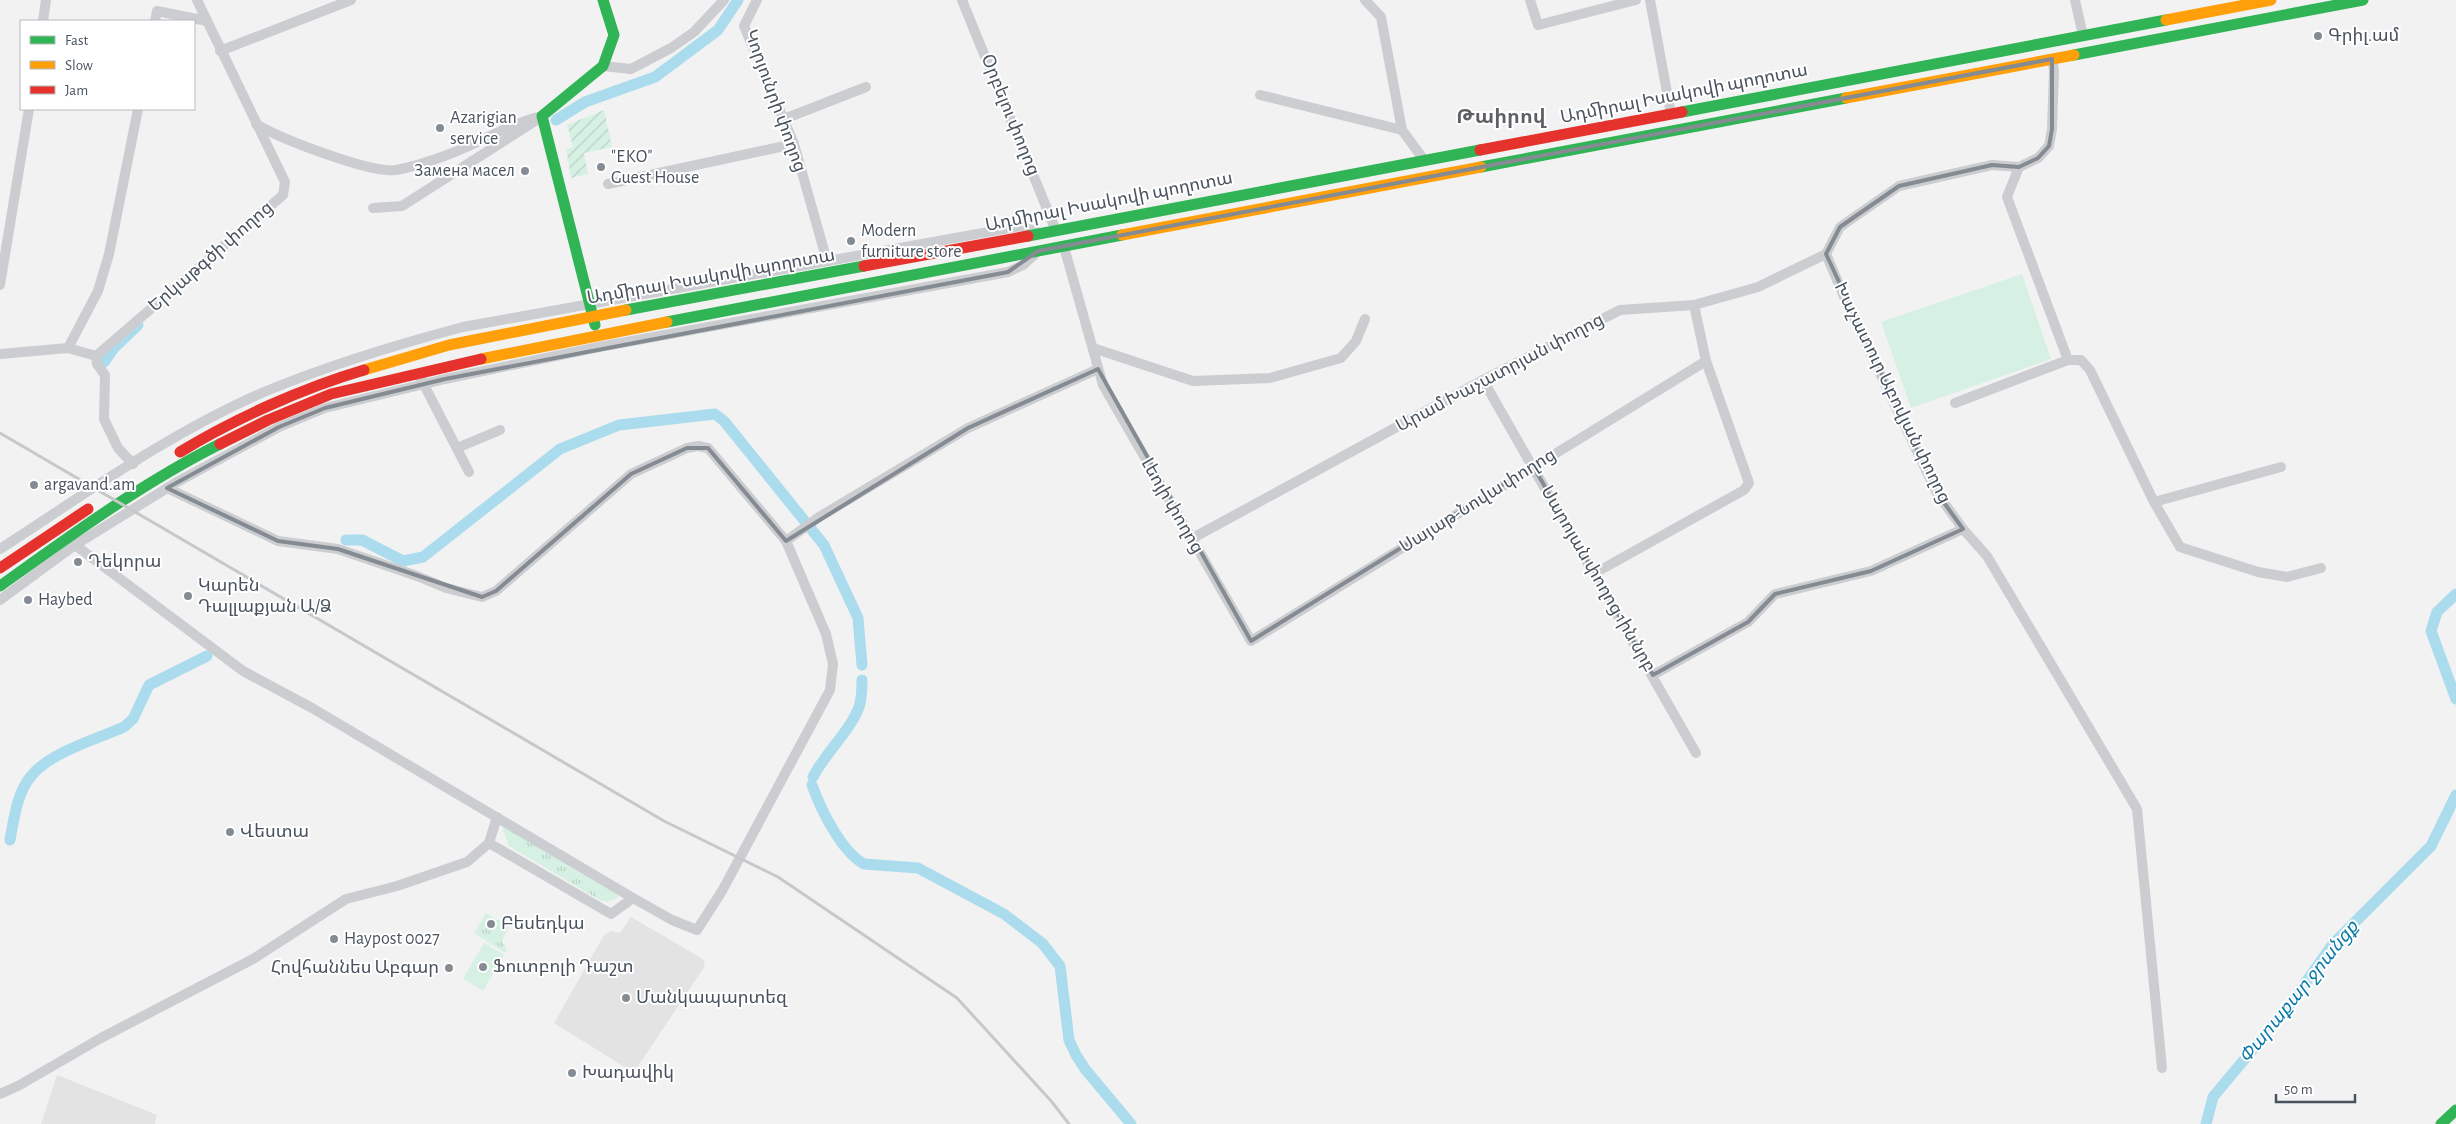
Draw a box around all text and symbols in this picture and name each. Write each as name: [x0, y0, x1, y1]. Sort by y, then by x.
legend: [20, 20, 195, 110]
street label: Կորյունրի փողոց: [741, 27, 809, 175]
place label: Գրիլ․ամ: [2328, 27, 2400, 45]
marker: Գրիլ․ամ: [2312, 30, 2324, 42]
text: Fast: [65, 33, 89, 48]
street label: Օրբելու փողոց: [977, 52, 1043, 178]
text: Slow: [65, 58, 93, 73]
street label: Ադմիրալ Իսակովի պողոտա: [1559, 61, 1809, 127]
text: Jam: [65, 83, 88, 98]
district label: Թաիրով: [1456, 107, 1547, 128]
place label: Azarigian service: [450, 109, 517, 148]
marker: Azarigian service: [434, 122, 446, 134]
place label: "ЕКО" Guest House: [611, 148, 699, 187]
marker: "ЕКО" Guest House: [595, 161, 607, 173]
place label: Замена масел: [414, 162, 515, 180]
marker: Замена масел: [519, 165, 531, 177]
street label: Ադմիրալ Իսակովի պողոտա: [984, 169, 1234, 235]
street label: Երկաթգծի փողոց: [146, 198, 276, 316]
place label: Modern furniture store: [861, 222, 962, 261]
marker: Modern furniture store: [845, 235, 857, 247]
street label: Ադմիրալ Իսակովի պողոտա: [586, 246, 836, 308]
street label: Խաչատուր Աբովյան փողոց: [1831, 280, 1953, 506]
street label: Արամ Խաչատրյան փողոց: [1393, 310, 1607, 436]
street label: Սայաթ-Նովա փողոց: [1397, 446, 1559, 556]
street label: Լեոյի փողոց: [1138, 455, 1206, 557]
place label: argavand.am: [44, 476, 135, 494]
marker: argavand.am: [28, 479, 40, 491]
street label: Սարոյան փողոց 1ին նրբ: [1537, 483, 1659, 675]
place label: Դեկորա: [88, 553, 161, 571]
marker: Դեկորա: [72, 556, 84, 568]
place label: Կարեն Դալլաքյան Ա/Ձ: [198, 577, 332, 616]
marker: Կարեն Դալլաքյան Ա/Ձ: [182, 590, 194, 602]
place label: Haybed: [38, 591, 93, 609]
marker: Haybed: [22, 594, 34, 606]
place label: Վեստա: [240, 823, 309, 841]
marker: Վեստա: [224, 826, 236, 838]
place label: Բեսեդկա: [501, 915, 585, 933]
water label: Փարաքար ջրանցք: [2236, 917, 2363, 1067]
marker: Բեսեդկա: [485, 918, 497, 930]
place label: Haypost 0027: [344, 930, 440, 948]
marker: Haypost 0027: [328, 933, 340, 945]
place label: Ֆուտբոլի Դաշտ: [493, 958, 634, 976]
place label: Հովհաննես Աբգար: [271, 959, 439, 977]
marker: Ֆուտբոլի Դաշտ: [477, 961, 489, 973]
marker: Հովհաննես Աբգար: [443, 962, 455, 974]
place label: Մանկապարտեզ: [636, 989, 788, 1007]
marker: Մանկապարտեզ: [620, 992, 632, 1004]
place label: Խադավիկ: [582, 1064, 674, 1082]
marker: Խադավիկ: [566, 1067, 578, 1079]
scale bar: [2276, 1072, 2355, 1104]
text: 50 m: [2284, 1082, 2313, 1097]

